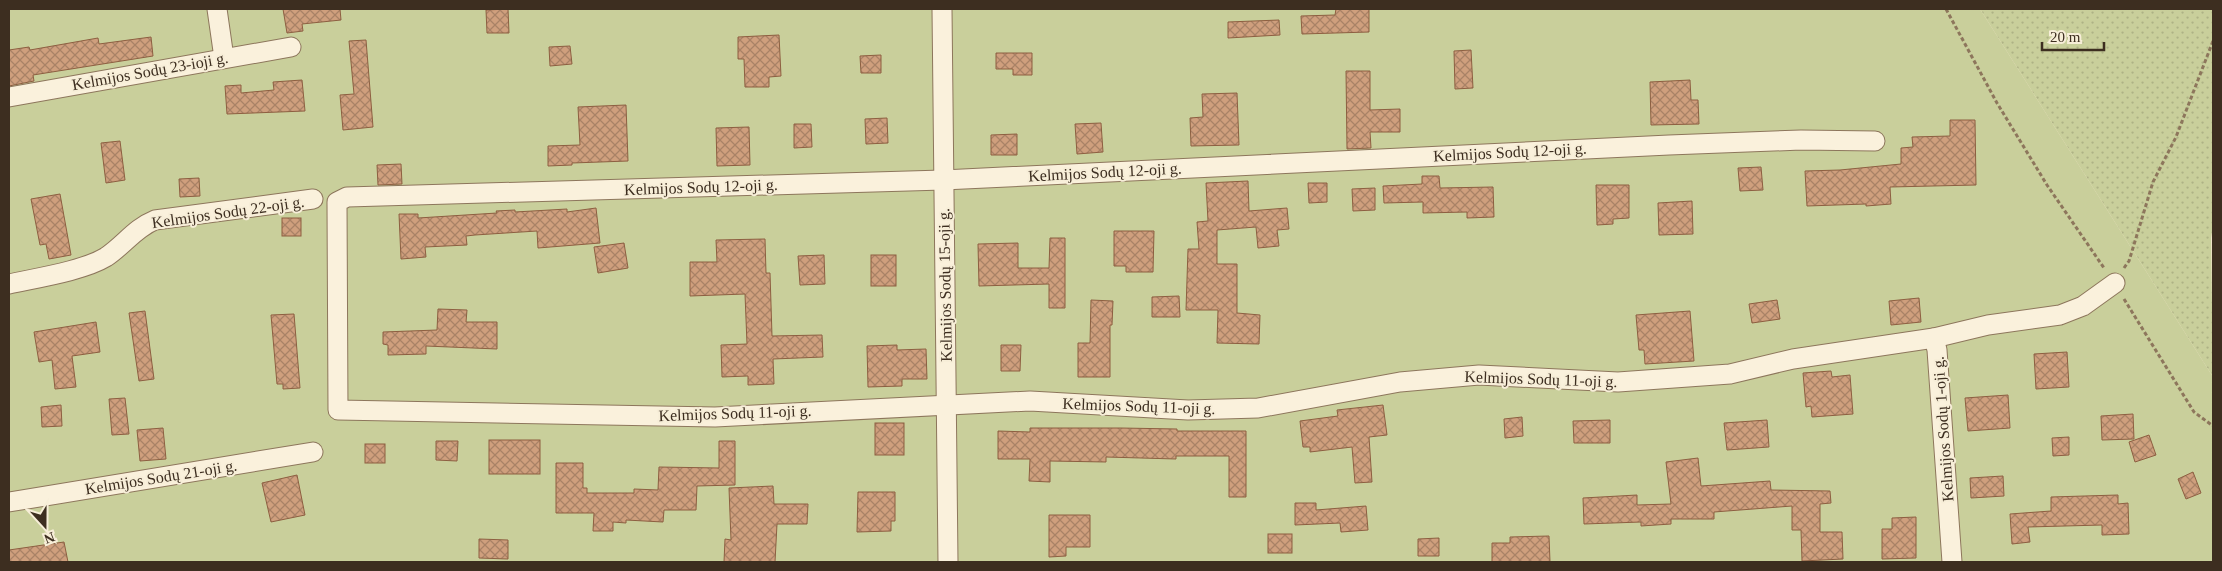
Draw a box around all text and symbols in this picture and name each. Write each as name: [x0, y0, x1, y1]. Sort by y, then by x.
scale bar: [2042, 20, 2104, 52]
text: 20 m: [2050, 29, 2081, 45]
street label: Kelmijos Sodų 23-ioji g.: [71, 49, 230, 94]
street label: Kelmijos Sodų 12-oji g.: [1433, 139, 1587, 166]
street label: Kelmijos Sodų 12-oji g.: [1028, 159, 1182, 186]
street label: Kelmijos Sodų 12-oji g.: [624, 176, 778, 199]
street label: Kelmijos Sodų 22-oji g.: [151, 193, 305, 232]
street label: Kelmijos Sodų 15-oji g.: [935, 208, 956, 362]
street label: Kelmijos Sodų 1-oji g.: [1929, 356, 1958, 502]
street label: Kelmijos Sodų 11-oji g.: [1464, 368, 1618, 391]
street label: Kelmijos Sodų 11-oji g.: [1062, 395, 1216, 418]
street label: Kelmijos Sodų 11-oji g.: [658, 402, 812, 425]
street label: Kelmijos Sodų 21-oji g.: [84, 457, 238, 498]
north arrow: [20, 501, 70, 551]
text: N: [42, 529, 57, 546]

